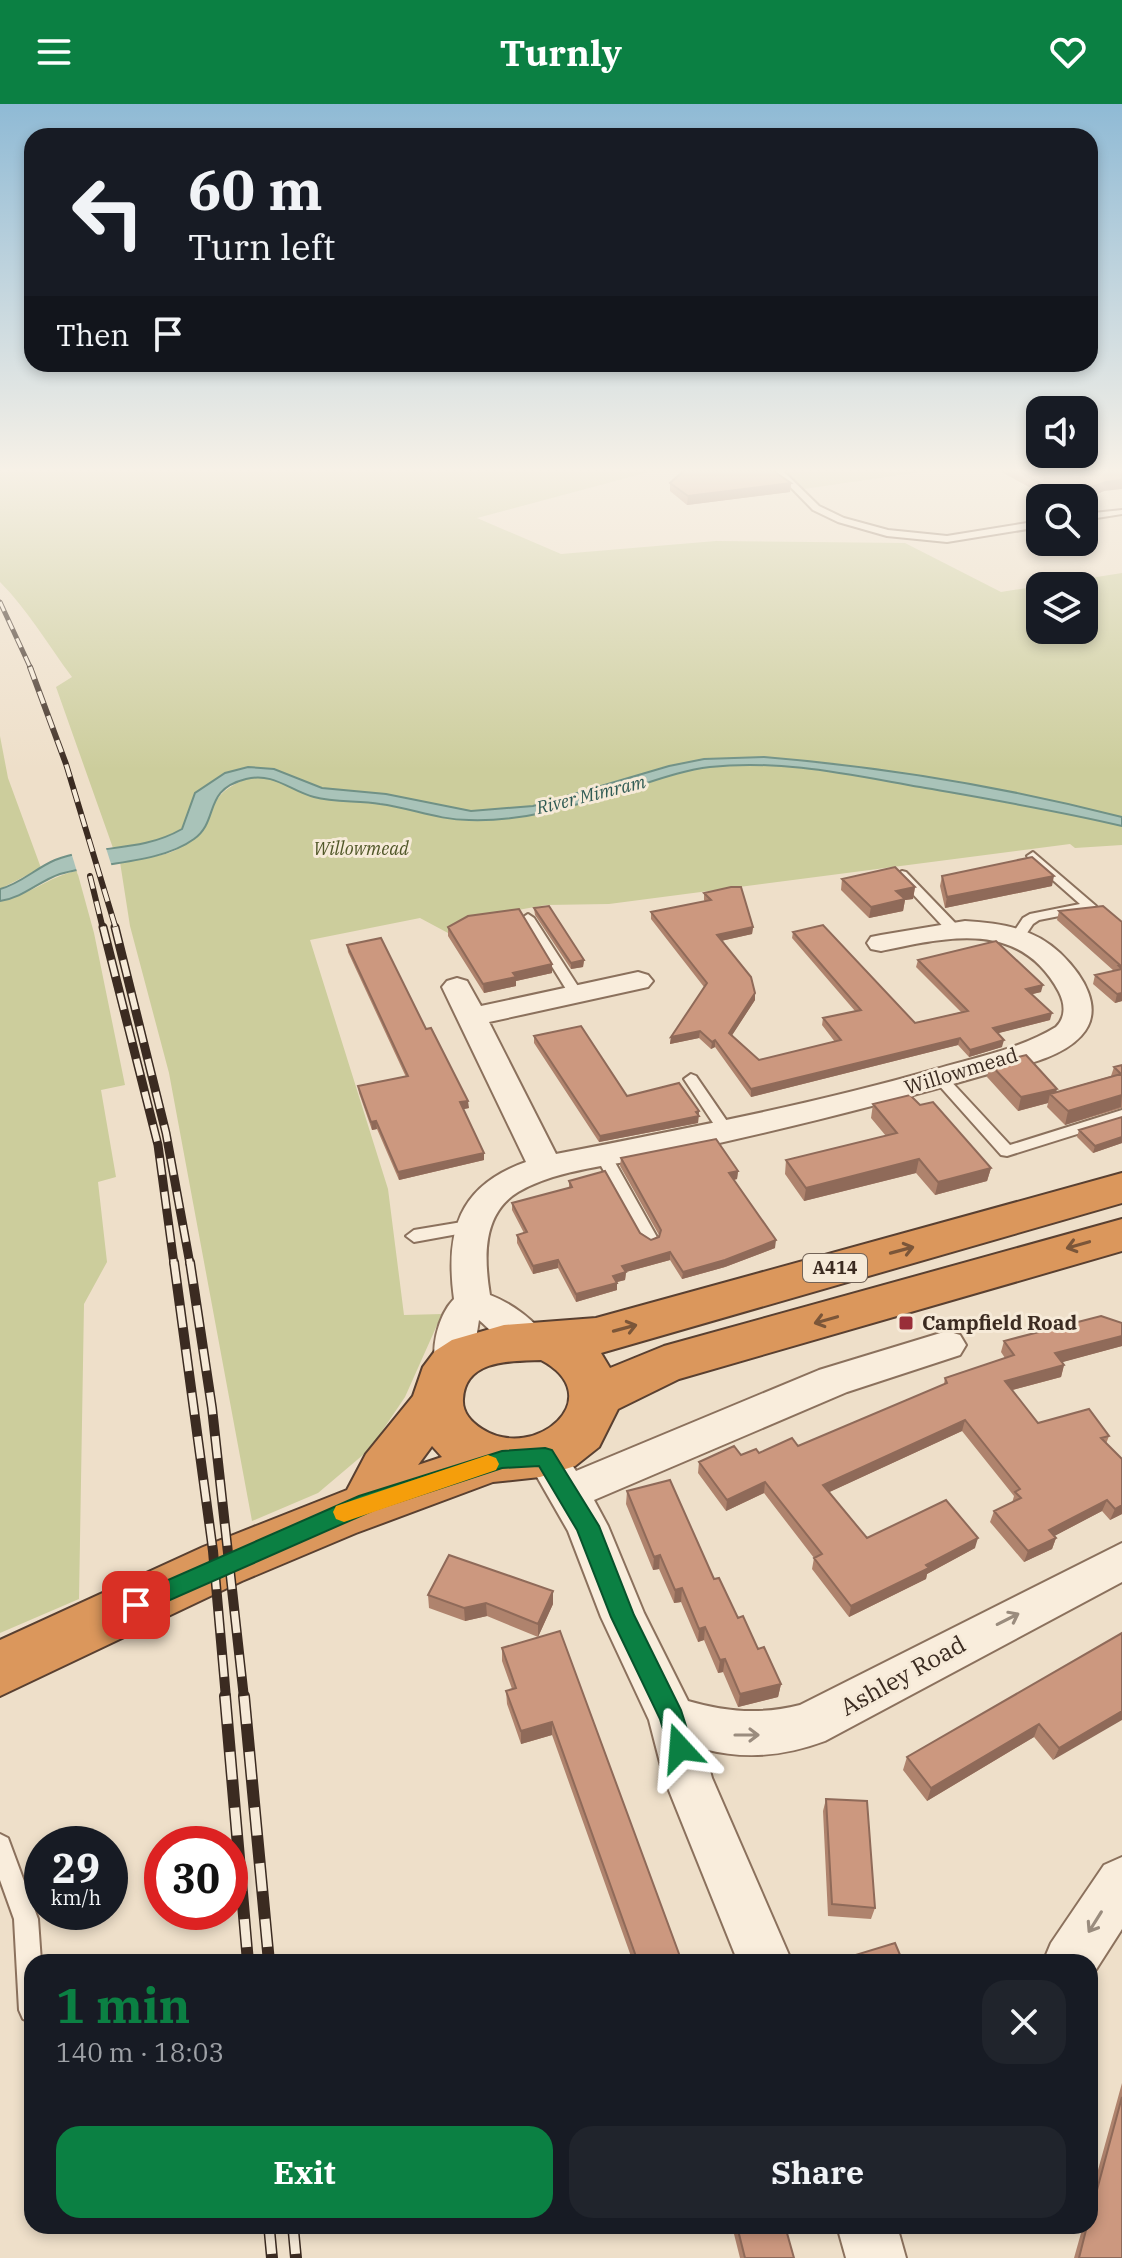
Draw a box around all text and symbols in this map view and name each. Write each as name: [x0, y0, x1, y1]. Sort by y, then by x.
text: Turnly: [500, 29, 622, 76]
icon: menu: [32, 30, 76, 74]
icon: heart: [1046, 30, 1090, 74]
text: 60 m: [188, 153, 323, 225]
icon: left: [56, 160, 160, 264]
text: Turn left: [188, 223, 335, 270]
icon: arrive: [146, 312, 190, 356]
text: Then: [56, 315, 130, 354]
map controls: [1026, 396, 1098, 644]
button: sound: [1026, 396, 1098, 468]
button: search: [1026, 484, 1098, 556]
button: layers: [1026, 572, 1098, 644]
water label: River Mimram: [533, 770, 648, 819]
park label: Willowmead: [313, 837, 409, 860]
street label: Willowmead: [901, 1040, 1021, 1101]
one-way arrow: [1066, 1238, 1092, 1253]
one-way arrow: [888, 1242, 914, 1257]
road number: A414: [803, 1254, 867, 1282]
place label: Campfield Road: [922, 1309, 1077, 1336]
one-way arrow: [814, 1313, 840, 1328]
marker: Campfield Road: [897, 1314, 915, 1332]
one-way arrow: [611, 1320, 637, 1335]
pin: [102, 1571, 170, 1639]
icon: arrive: [114, 1583, 158, 1627]
one-way arrow: [995, 1611, 1019, 1626]
street label: Ashley Road: [834, 1628, 971, 1723]
position arrow: [638, 1706, 722, 1790]
one-way arrow: [734, 1727, 760, 1743]
speed limit sign: 30: [144, 1826, 248, 1930]
text: 29: [52, 1842, 100, 1894]
text: km/h: [51, 1884, 101, 1911]
one-way arrow: [1087, 1910, 1103, 1933]
text: 1 min: [56, 1974, 190, 2036]
button: close: [982, 1980, 1066, 2064]
text: 140 m · 18:03: [56, 2035, 224, 2069]
button: Exit: [56, 2126, 553, 2218]
button: Share: [569, 2126, 1066, 2218]

